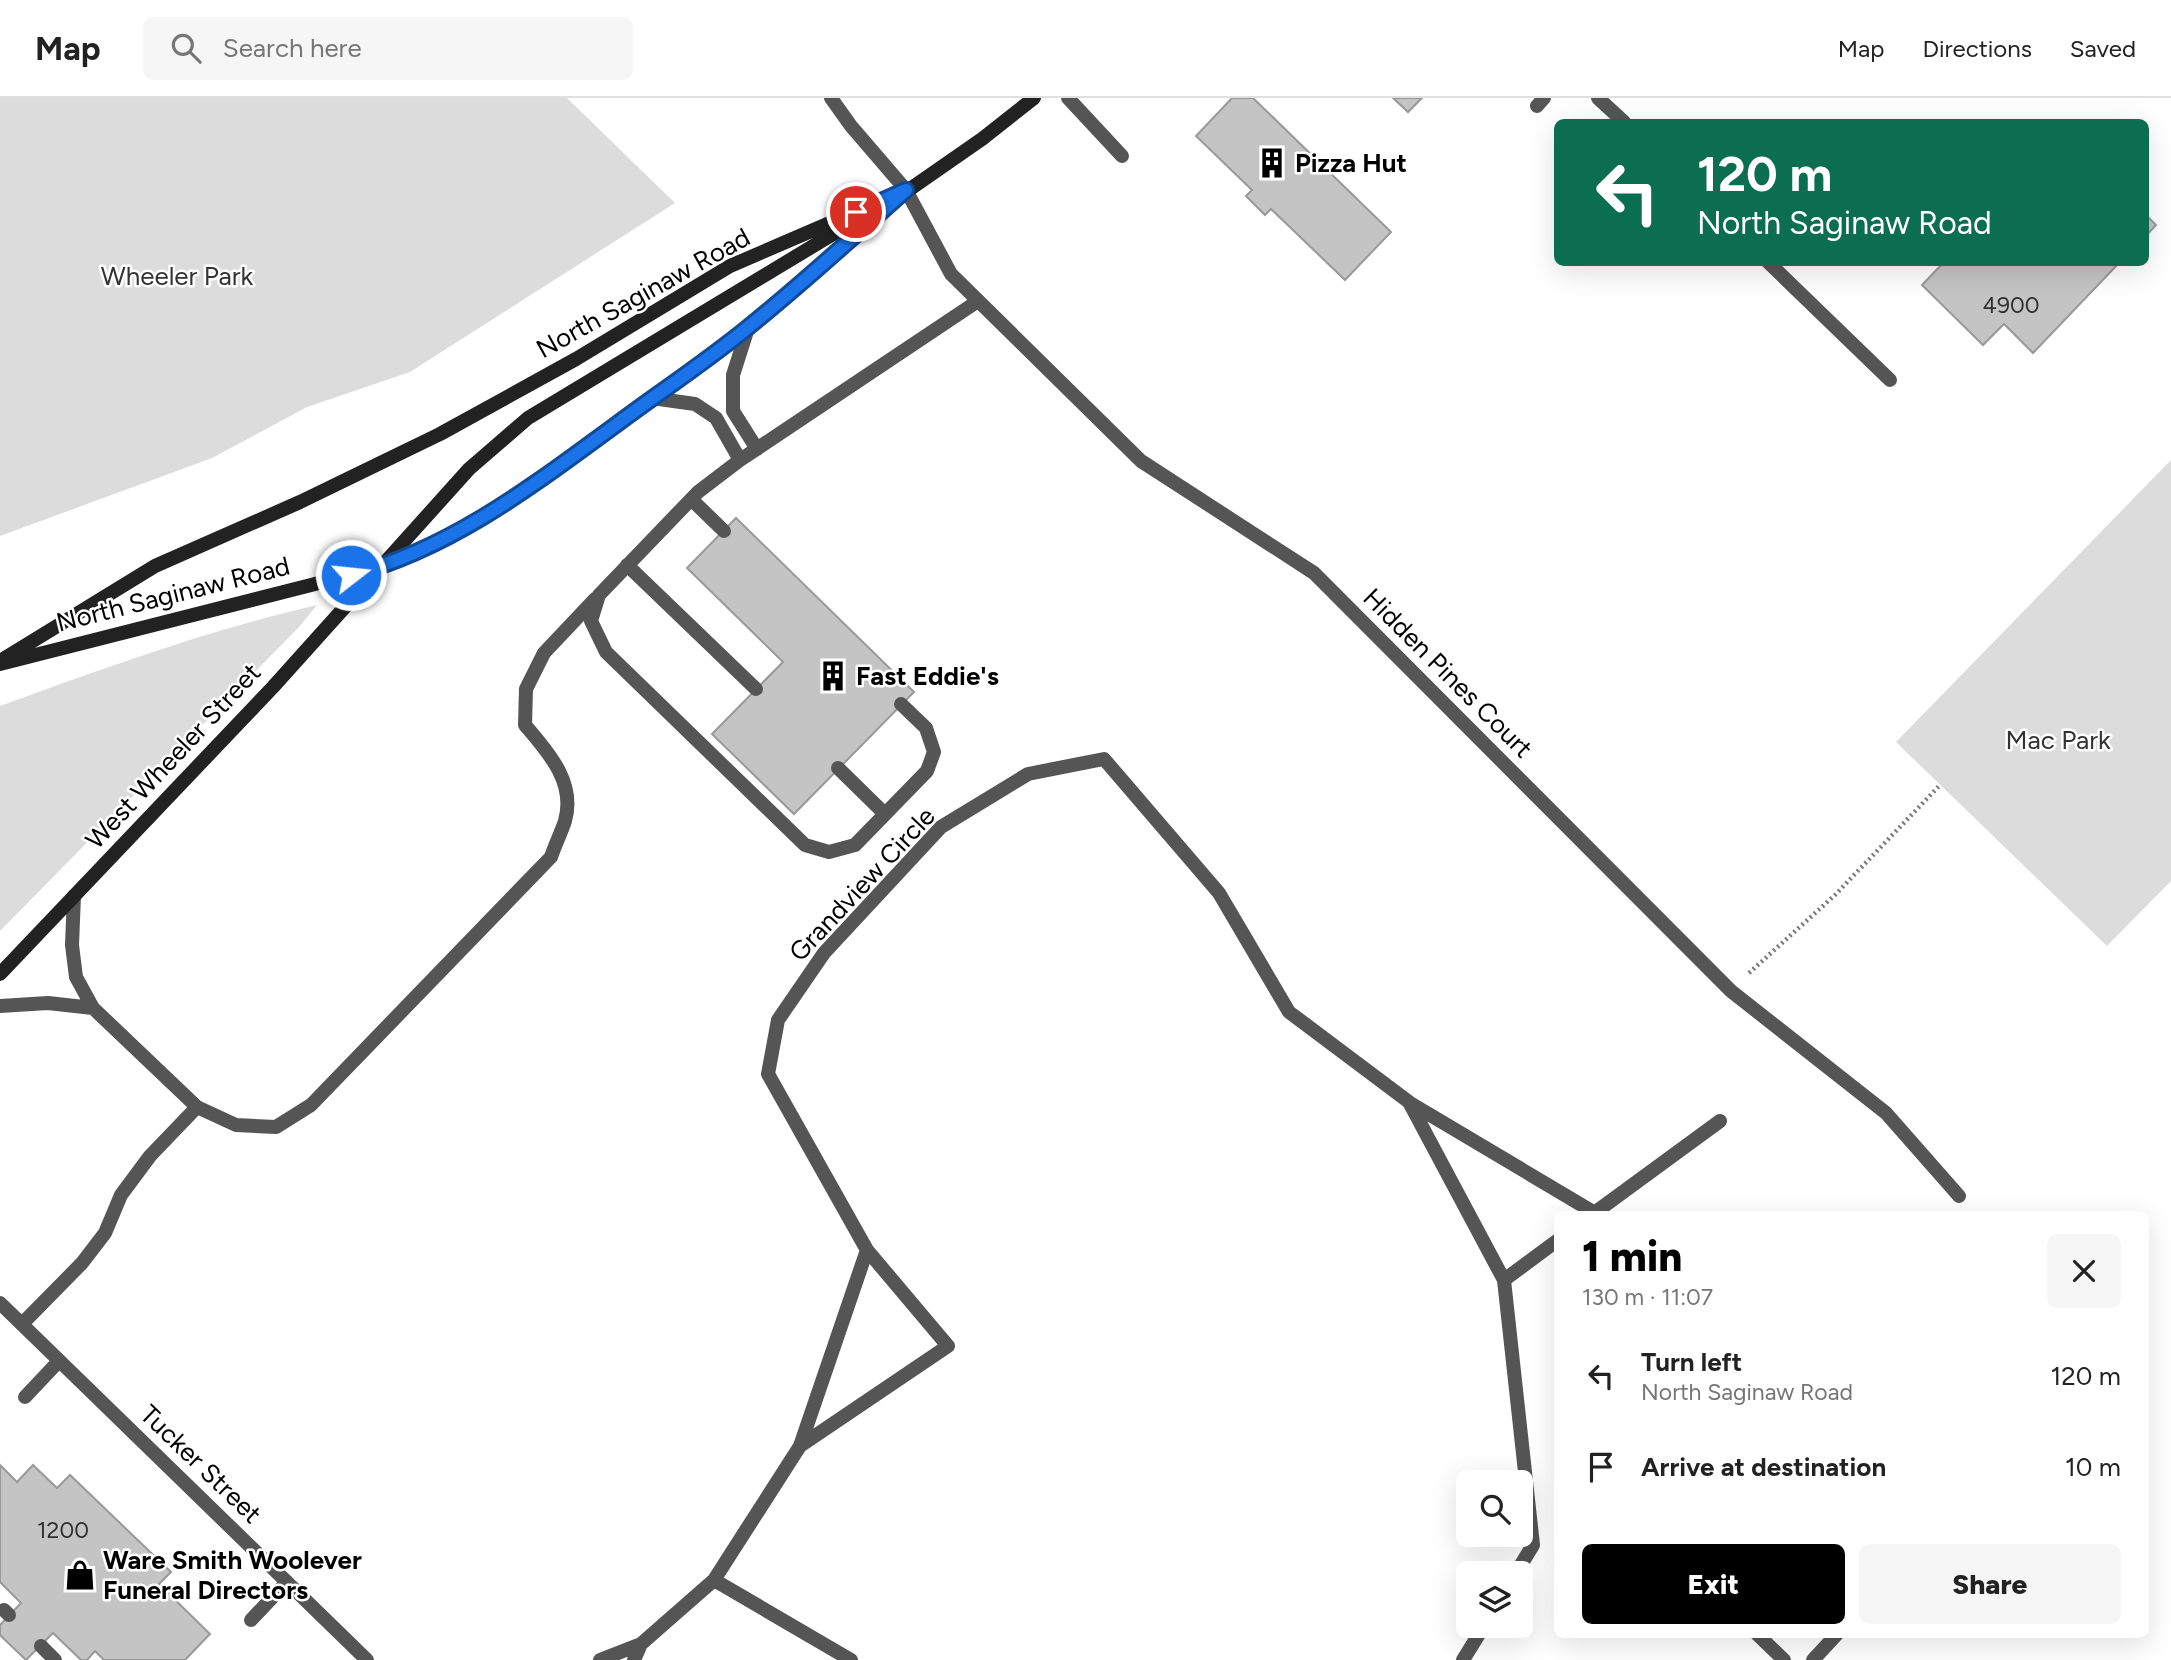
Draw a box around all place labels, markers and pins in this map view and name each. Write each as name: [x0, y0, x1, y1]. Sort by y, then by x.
building icon: Pizza Hut: [1255, 146, 1289, 180]
place label: Pizza Hut: [1295, 147, 1407, 179]
pin: [826, 182, 886, 242]
building icon: Fast Eddie's: [816, 659, 850, 693]
place label: Fast Eddie's: [856, 660, 999, 692]
place label: Ware Smith Woolever Funeral Directors: [103, 1544, 362, 1606]
shop icon: Ware Smith Woolever Funeral Directors: [63, 1558, 97, 1592]

